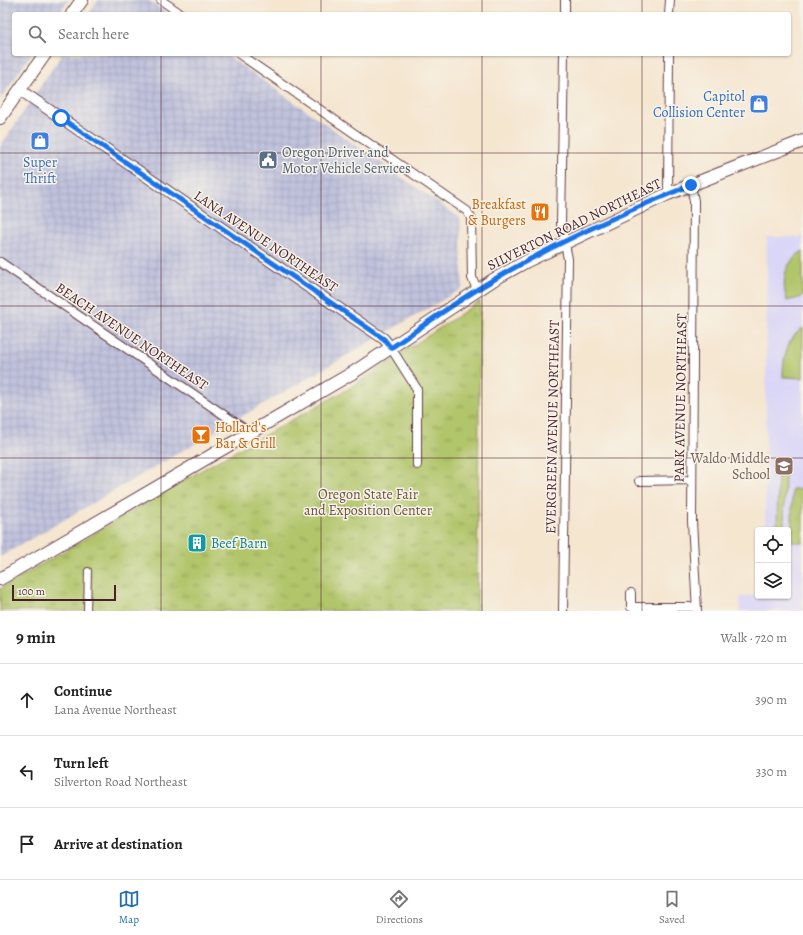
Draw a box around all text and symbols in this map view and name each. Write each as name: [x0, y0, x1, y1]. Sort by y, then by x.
search box: [12, 12, 791, 56]
icon: search: [26, 23, 48, 45]
text: Search here: [58, 24, 129, 44]
place label: Capitol Collision Center: [653, 87, 746, 122]
shop icon: Capitol Collision Center: [748, 93, 770, 115]
route start: [52, 109, 70, 127]
shop icon: Super Thrift: [29, 130, 51, 152]
place label: Oregon Driver and Motor Vehicle Services: [282, 143, 411, 178]
public building icon: Oregon Driver and Motor Vehicle Services: [257, 149, 279, 171]
place label: Super Thrift: [23, 153, 58, 188]
street label: SILVERTON ROAD NORTHEAST: [484, 174, 665, 275]
route end: [682, 176, 700, 194]
street label: LANA AVENUE NORTHEAST: [190, 186, 342, 297]
place label: Breakfast & Burgers: [468, 195, 526, 230]
restaurant icon: Breakfast & Burgers: [529, 201, 551, 223]
street label: BEACH AVENUE NORTHEAST: [52, 278, 212, 395]
street label: PARK AVENUE NORTHEAST: [670, 313, 691, 483]
street label: EVERGREEN AVENUE NORTHEAST: [541, 320, 564, 534]
place label: Hollard's Bar & Grill: [215, 418, 276, 453]
bar icon: Hollard's Bar & Grill: [190, 424, 212, 446]
place label: Waldo Middle School: [689, 449, 771, 484]
school or university icon: Waldo Middle School: [773, 455, 795, 477]
park label: Oregon State Fair and Exposition Center: [304, 485, 433, 520]
map controls: [755, 527, 791, 599]
button: locate: [755, 527, 791, 563]
building icon: Beef Barn: [186, 532, 208, 554]
place label: Beef Barn: [211, 534, 267, 553]
button: layers: [755, 563, 791, 599]
scale bar: [12, 583, 116, 602]
text: 100 m: [18, 584, 45, 599]
text: 9 min: [16, 626, 56, 649]
text: Walk · 720 m: [721, 629, 787, 646]
text: Continue: [54, 681, 112, 701]
icon: ahead: [16, 689, 38, 711]
text: 390 m: [755, 691, 787, 708]
text: Lana Avenue Northeast: [54, 701, 177, 718]
text: Turn left: [54, 753, 109, 773]
icon: left: [16, 761, 38, 783]
text: 330 m: [756, 763, 787, 780]
text: Silverton Road Northeast: [54, 773, 187, 790]
icon: arrive: [16, 833, 38, 855]
text: Arrive at destination: [54, 834, 183, 854]
tab: Map: [118, 888, 140, 927]
tab: Directions: [376, 888, 423, 927]
tab: Saved: [659, 888, 685, 927]

